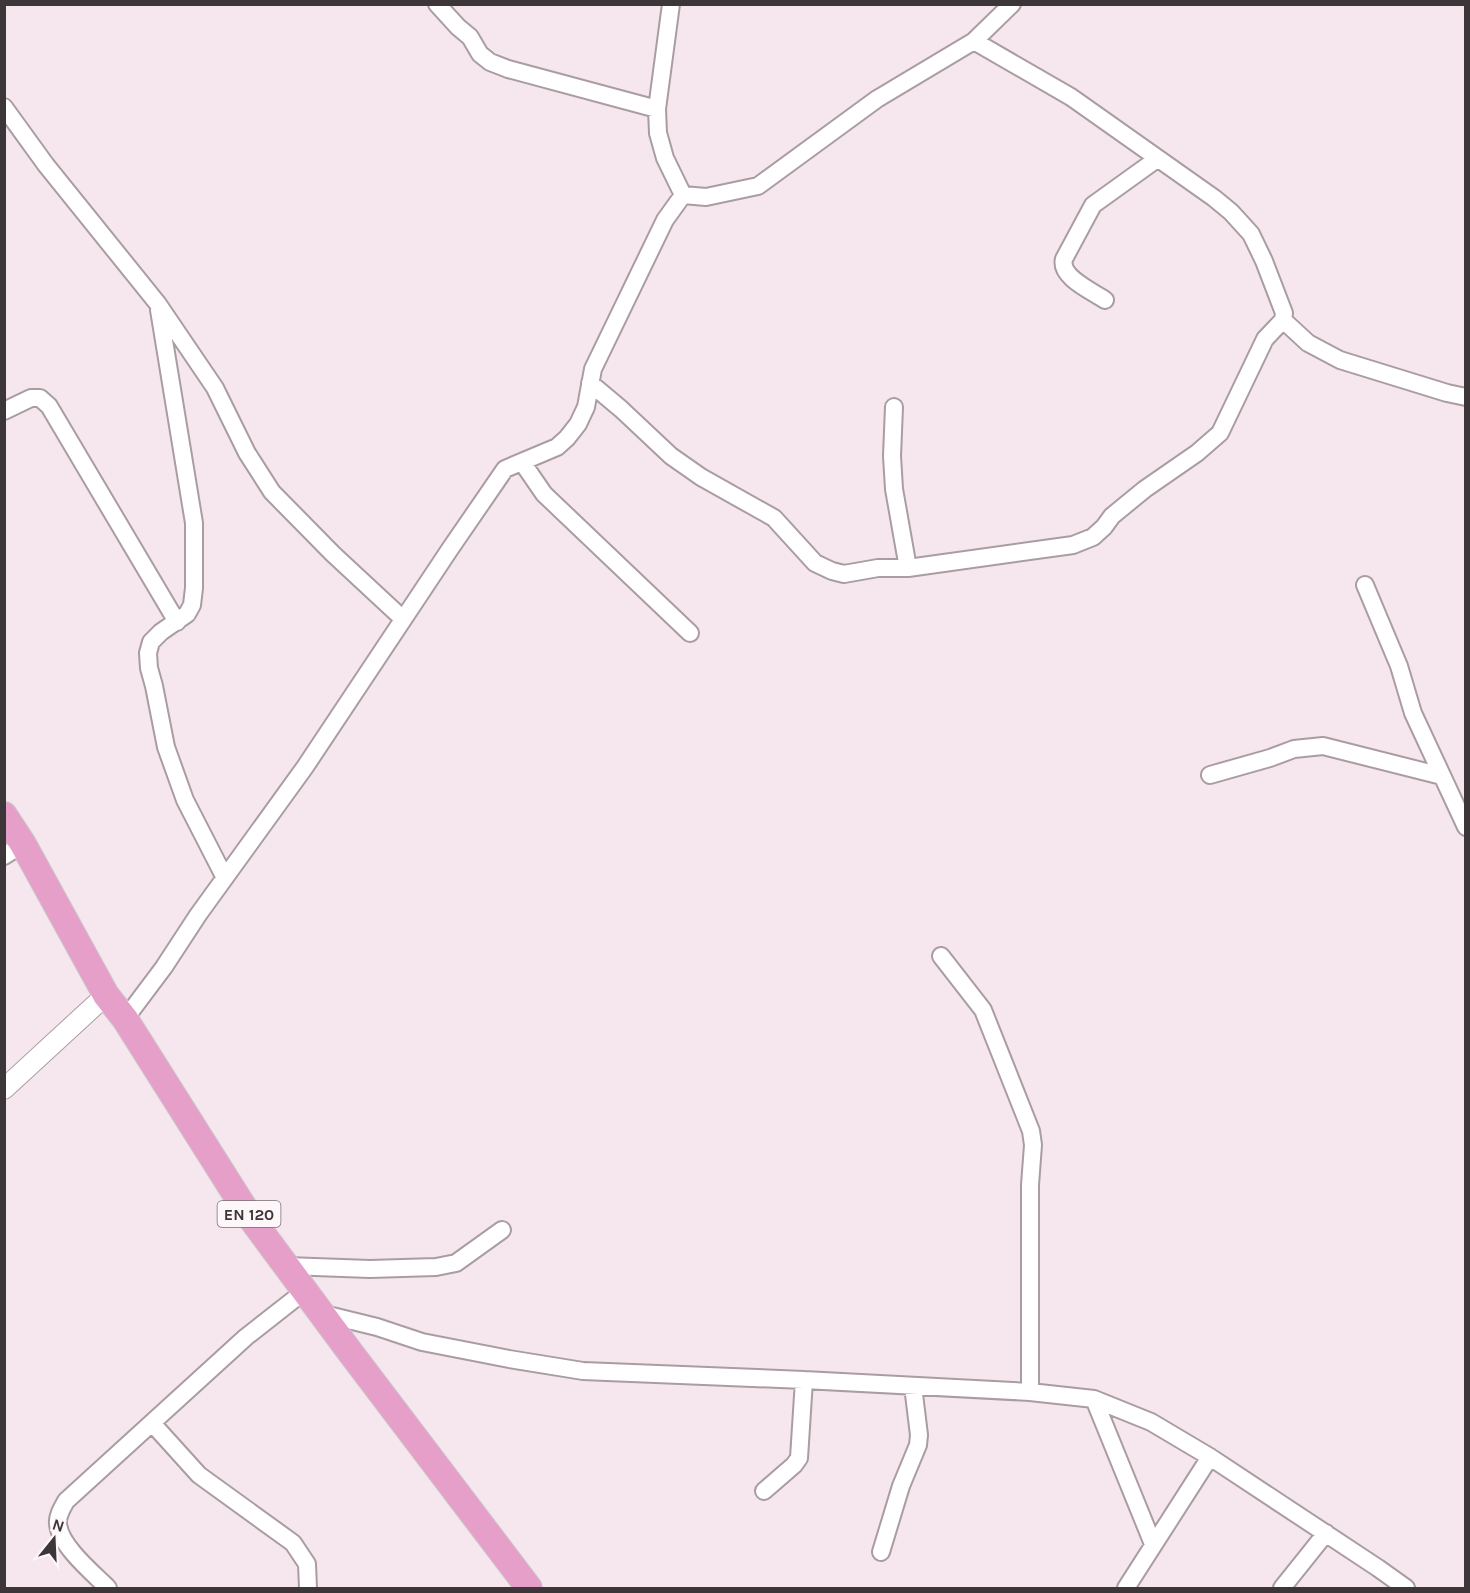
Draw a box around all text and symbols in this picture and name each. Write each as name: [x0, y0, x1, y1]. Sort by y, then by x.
road number: EN 120: [218, 1201, 280, 1227]
north arrow: [24, 1509, 84, 1569]
text: N: [50, 1514, 67, 1536]

